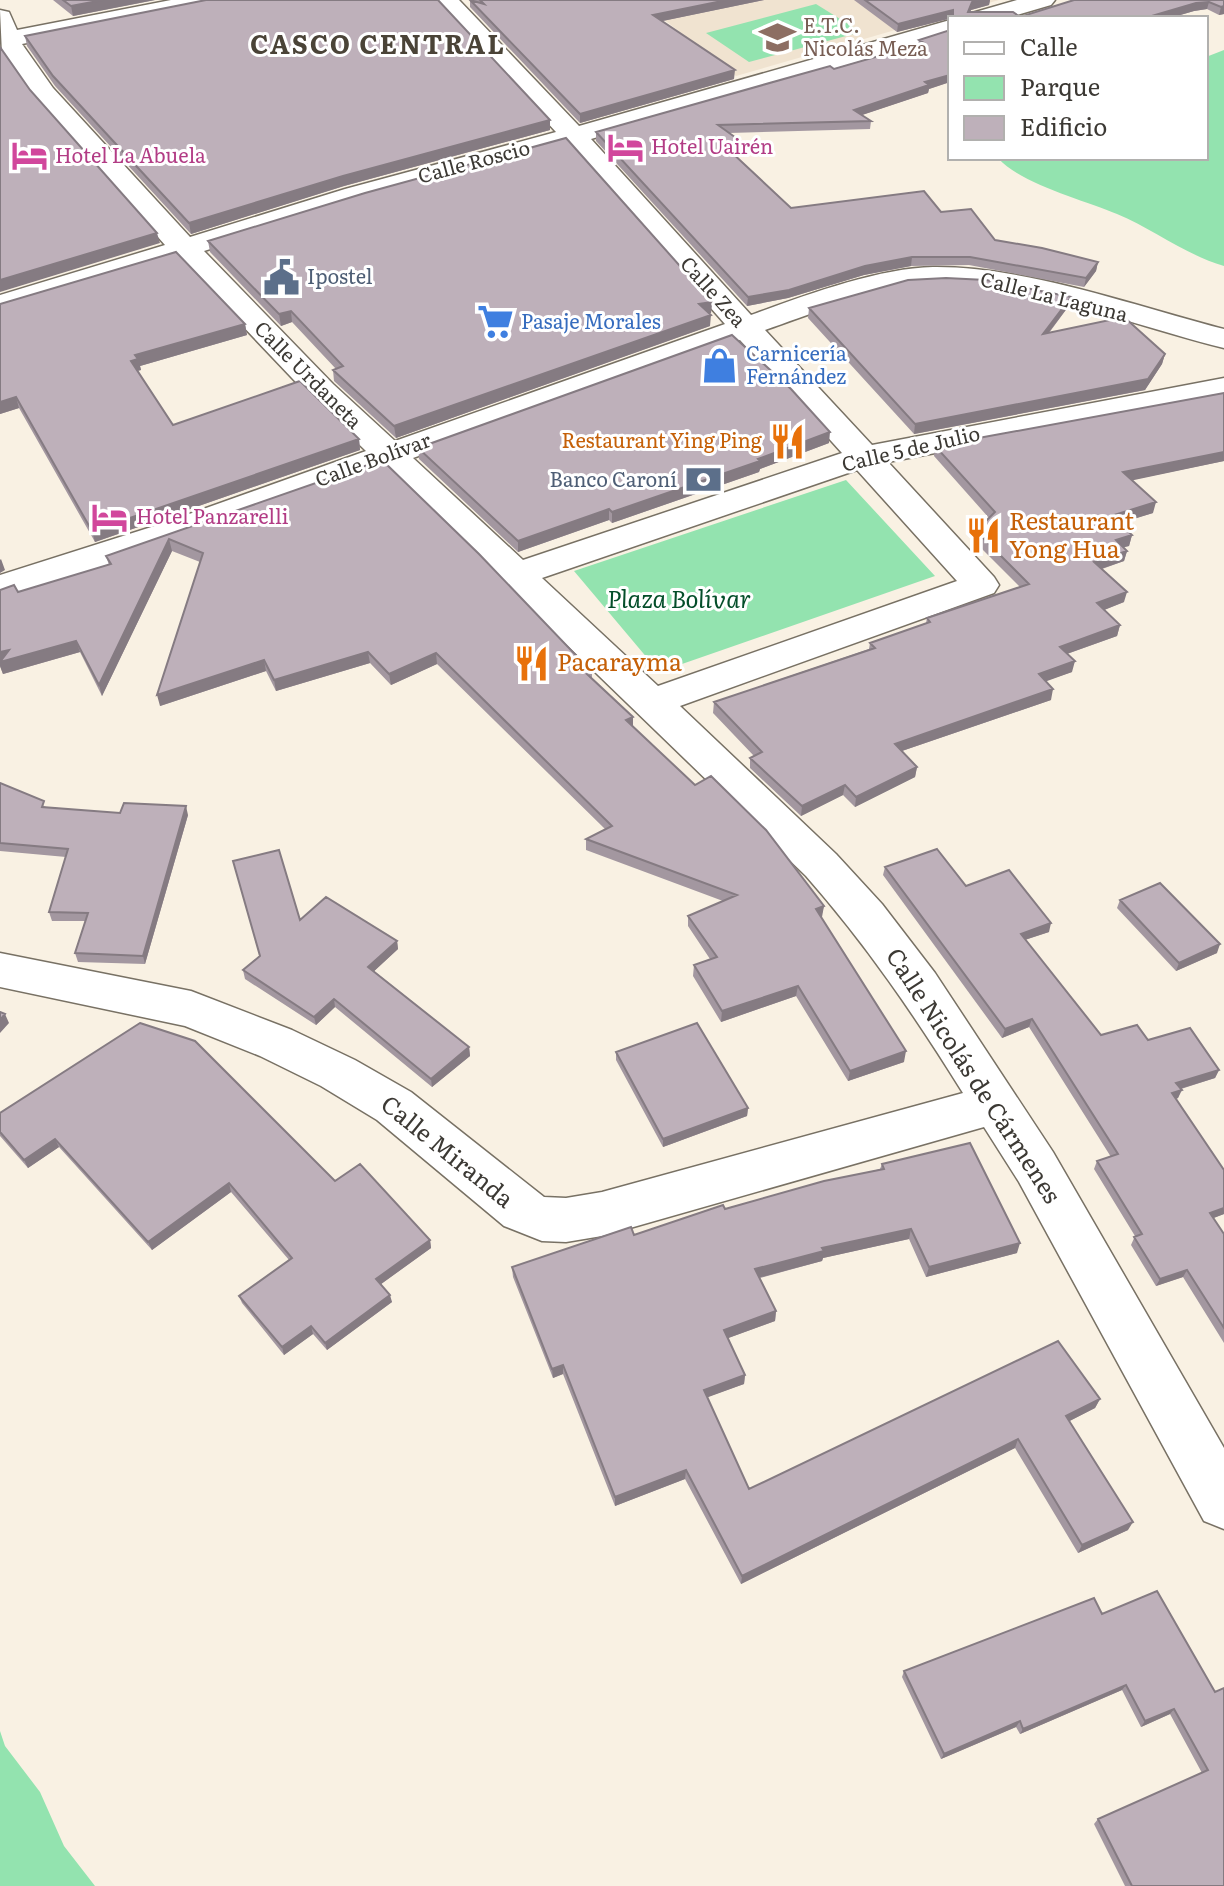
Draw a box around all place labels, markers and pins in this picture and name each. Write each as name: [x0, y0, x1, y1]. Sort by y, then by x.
place label: E.T.C. Nicolás Meza: [803, 9, 928, 62]
school or university icon: E.T.C. Nicolás Meza: [758, 19, 796, 57]
hotel icon: Hotel Uairén: [606, 128, 644, 166]
place label: Hotel Uairén: [651, 130, 773, 160]
hotel icon: Hotel La Abuela: [10, 137, 48, 175]
place label: Hotel La Abuela: [55, 139, 206, 169]
public building icon: Ipostel: [262, 258, 300, 296]
place label: Ipostel: [307, 260, 373, 290]
supermarket icon: Pasaje Morales: [476, 303, 514, 341]
place label: Pasaje Morales: [521, 305, 661, 335]
place label: Carnicería Fernández: [746, 337, 847, 390]
shop icon: Carnicería Fernández: [701, 346, 739, 384]
restaurant icon: Restaurant Ying Ping: [769, 422, 807, 460]
place label: Restaurant Ying Ping: [562, 424, 763, 454]
bank icon: Banco Caroní: [684, 461, 722, 499]
place label: Banco Caroní: [549, 463, 677, 493]
hotel icon: Hotel Panzarelli: [91, 498, 129, 536]
place label: Hotel Panzarelli: [136, 500, 289, 530]
place label: Restaurant Yong Hua: [1009, 502, 1135, 565]
restaurant icon: Restaurant Yong Hua: [964, 517, 1002, 555]
place label: Pacarayma: [557, 643, 682, 678]
restaurant icon: Pacarayma: [512, 644, 550, 682]

